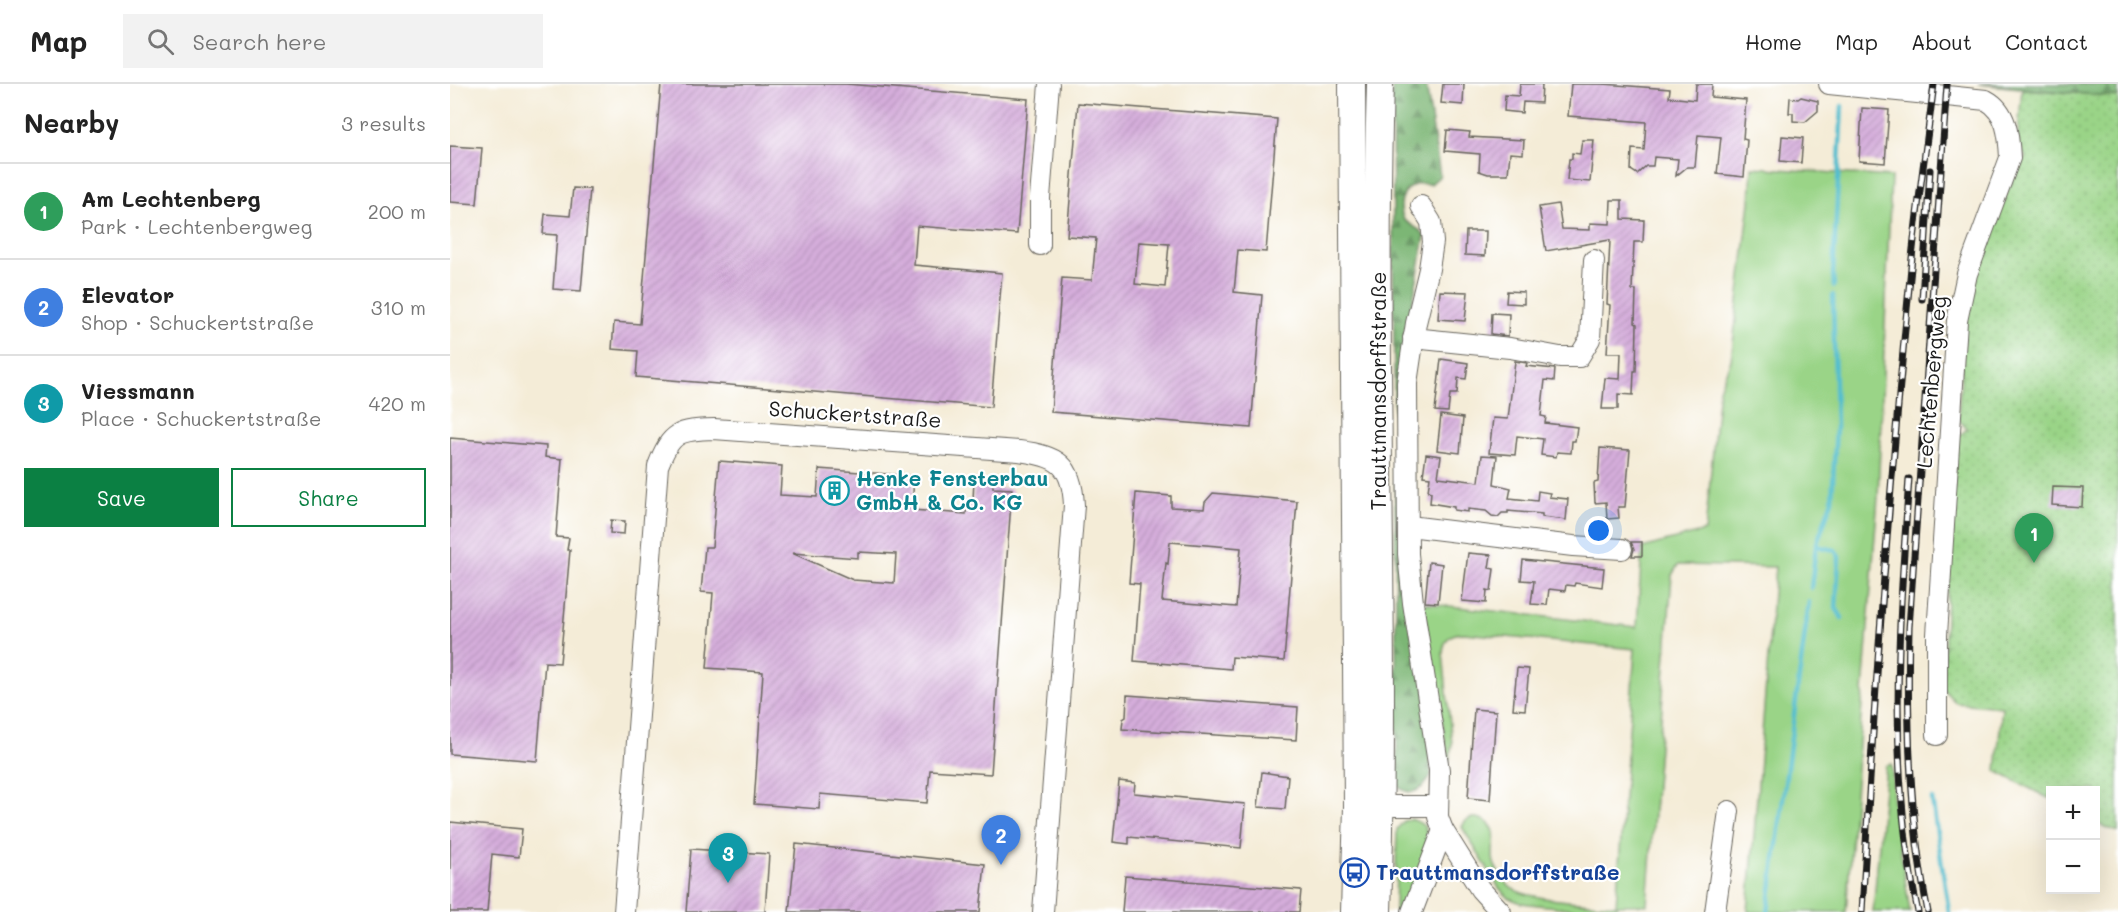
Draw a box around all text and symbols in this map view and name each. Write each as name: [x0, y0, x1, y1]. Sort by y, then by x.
search box: [123, 14, 543, 68]
text: Map: [30, 23, 87, 59]
icon: search: [144, 25, 177, 58]
text: Search here: [192, 27, 326, 56]
text: Home: [1745, 28, 1802, 55]
text: Map: [1835, 28, 1878, 55]
text: About: [1911, 28, 1972, 55]
text: Contact: [2005, 28, 2088, 55]
text: Nearby: [24, 106, 119, 140]
text: 3 results: [341, 110, 426, 136]
text: Am Lechtenberg: [81, 184, 261, 213]
text: 1: [39, 198, 48, 224]
text: 200 m: [368, 198, 426, 224]
text: Park · Lechtenbergweg: [81, 213, 312, 239]
street label: Trauttmansdorffstraße: [1364, 272, 1391, 510]
text: Elevator: [81, 280, 174, 309]
text: 2: [38, 294, 49, 320]
text: 310 m: [371, 294, 426, 320]
street label: Lechtenbergweg: [1910, 295, 1951, 469]
text: Shop · Schuckertstraße: [81, 309, 314, 335]
text: Viessmann: [81, 376, 195, 405]
text: 3: [38, 390, 50, 416]
text: 420 m: [368, 390, 426, 416]
street label: Schuckertstraße: [768, 394, 942, 433]
text: Place · Schuckertstraße: [81, 405, 321, 431]
place label: Henke Fensterbau GmbH & Co. KG: [856, 464, 1049, 515]
button: Save: [24, 468, 219, 527]
button: Share: [231, 468, 426, 527]
building icon: Henke Fensterbau GmbH & Co. KG: [819, 475, 851, 507]
pin: 1: [2014, 514, 2054, 563]
your location: [1584, 516, 1613, 545]
map controls: [2046, 786, 2100, 894]
button: +: [2046, 786, 2100, 840]
pin: 2: [982, 816, 1020, 865]
pin: 3: [708, 834, 748, 883]
button: −: [2046, 840, 2100, 894]
bus stop icon: Trauttmansdorffstraße: [1339, 857, 1371, 889]
place label: Trauttmansdorffstraße: [1376, 858, 1620, 885]

